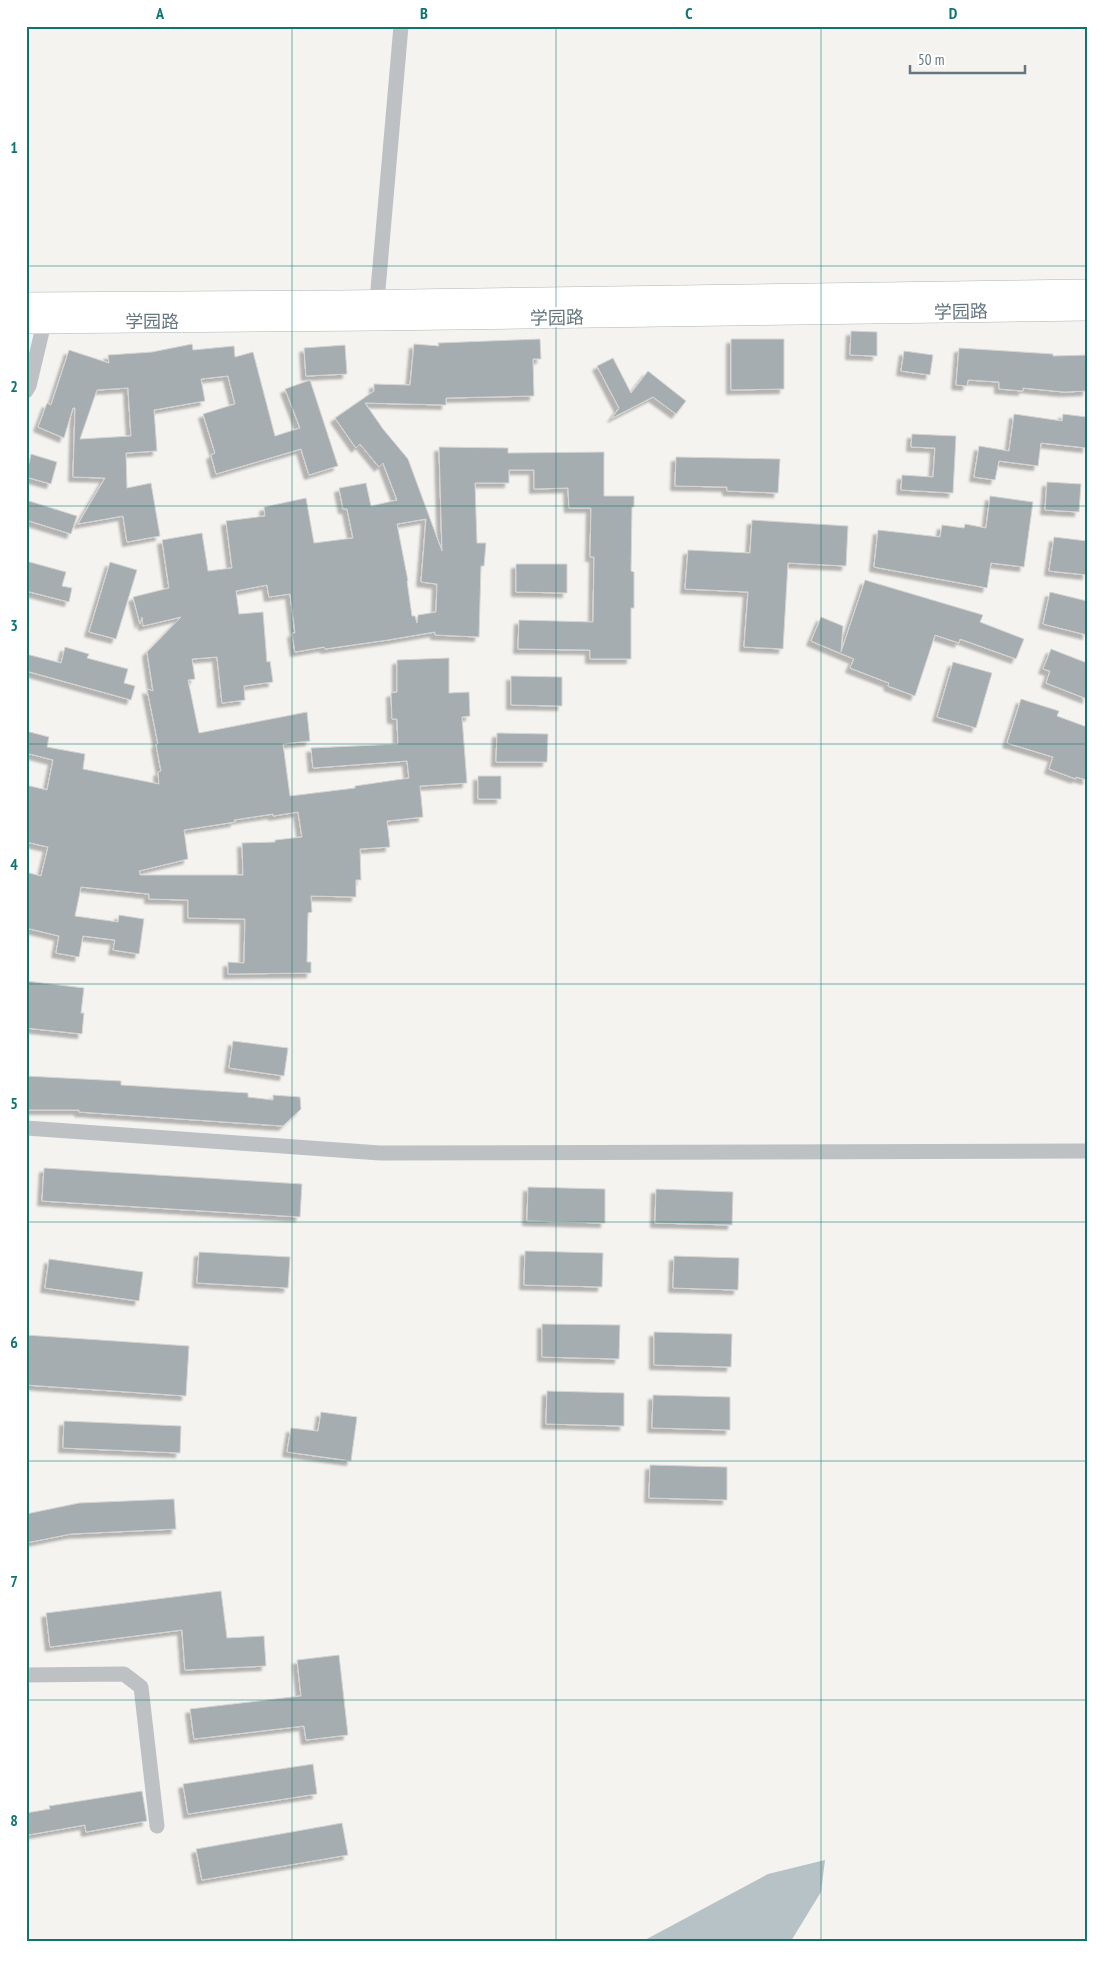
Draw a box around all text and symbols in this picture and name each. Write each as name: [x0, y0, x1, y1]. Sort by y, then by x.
text: A: [155, 3, 165, 23]
text: B: [420, 3, 428, 23]
text: C: [685, 3, 693, 23]
text: D: [949, 3, 958, 23]
scale bar: [910, 42, 1026, 74]
text: 50 m: [918, 50, 944, 69]
text: 1: [10, 137, 18, 157]
street label: 学园路: [934, 300, 988, 323]
street label: 学园路: [530, 306, 584, 329]
street label: 学园路: [125, 310, 179, 333]
text: 2: [10, 376, 18, 396]
text: 3: [10, 615, 18, 635]
text: 4: [10, 854, 18, 874]
text: 5: [10, 1093, 18, 1113]
text: 6: [10, 1332, 18, 1352]
text: 7: [10, 1571, 18, 1591]
text: 8: [10, 1810, 18, 1830]

